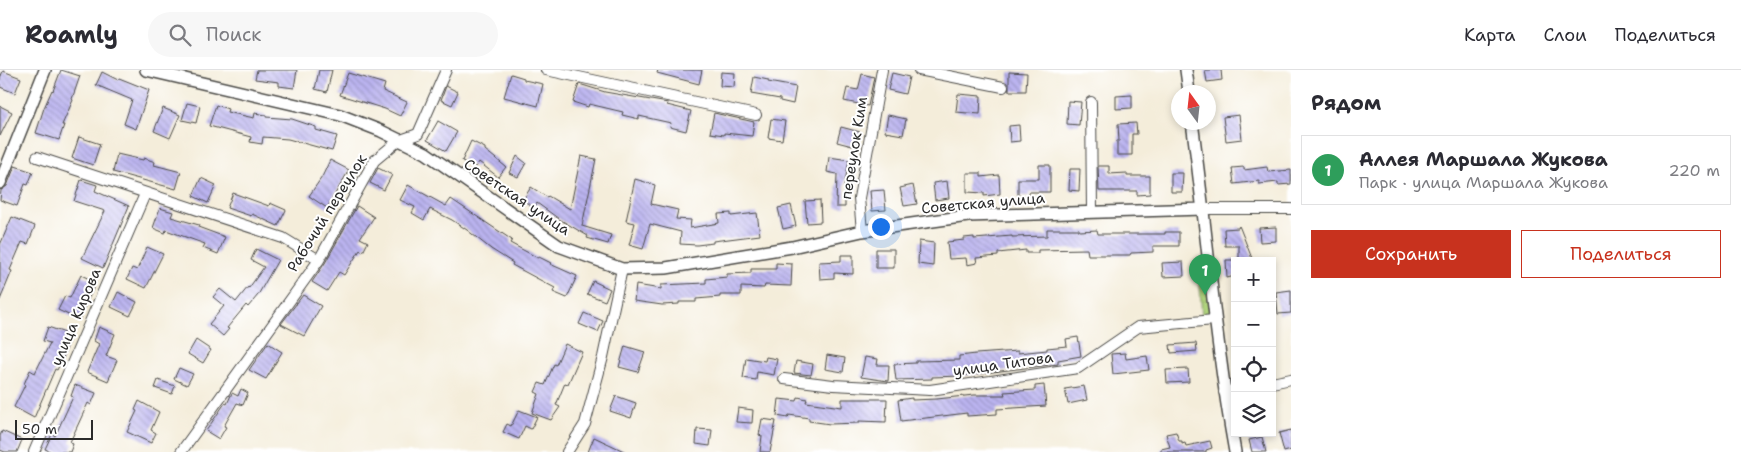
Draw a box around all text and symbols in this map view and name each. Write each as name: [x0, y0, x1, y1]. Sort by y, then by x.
search box: [148, 12, 498, 57]
text: Roamly: [25, 19, 118, 51]
icon: search: [166, 21, 194, 49]
text: Поиск: [206, 22, 261, 47]
text: Карта: [1464, 23, 1515, 47]
text: Слои: [1543, 23, 1587, 47]
text: Поделиться: [1615, 23, 1716, 47]
north arrow: [1171, 85, 1216, 130]
text: Рядом: [1311, 89, 1381, 117]
street label: переулок Ким: [836, 95, 872, 201]
text: Аллея Маршала Жукова: [1359, 147, 1608, 172]
street label: Рабочий переулок: [283, 150, 371, 276]
street label: Советская улица: [460, 154, 575, 240]
text: 1: [1324, 160, 1332, 181]
text: 220 m: [1668, 160, 1720, 181]
text: Парк · улица Маршала Жукова: [1359, 172, 1608, 193]
street label: Советская улица: [920, 188, 1046, 218]
your location: [868, 214, 894, 240]
button: Сохранить: [1311, 230, 1511, 278]
button: Поделиться: [1521, 230, 1721, 278]
pin: 1: [1189, 254, 1221, 295]
map controls: [1231, 257, 1276, 437]
button: +: [1231, 257, 1276, 302]
street label: улица Кирова: [46, 265, 106, 369]
button: −: [1231, 302, 1276, 347]
street label: улица Титова: [952, 347, 1055, 381]
button: locate: [1231, 347, 1276, 392]
button: layers: [1231, 392, 1276, 437]
scale bar: [15, 417, 92, 440]
text: 50 m: [22, 420, 57, 438]

